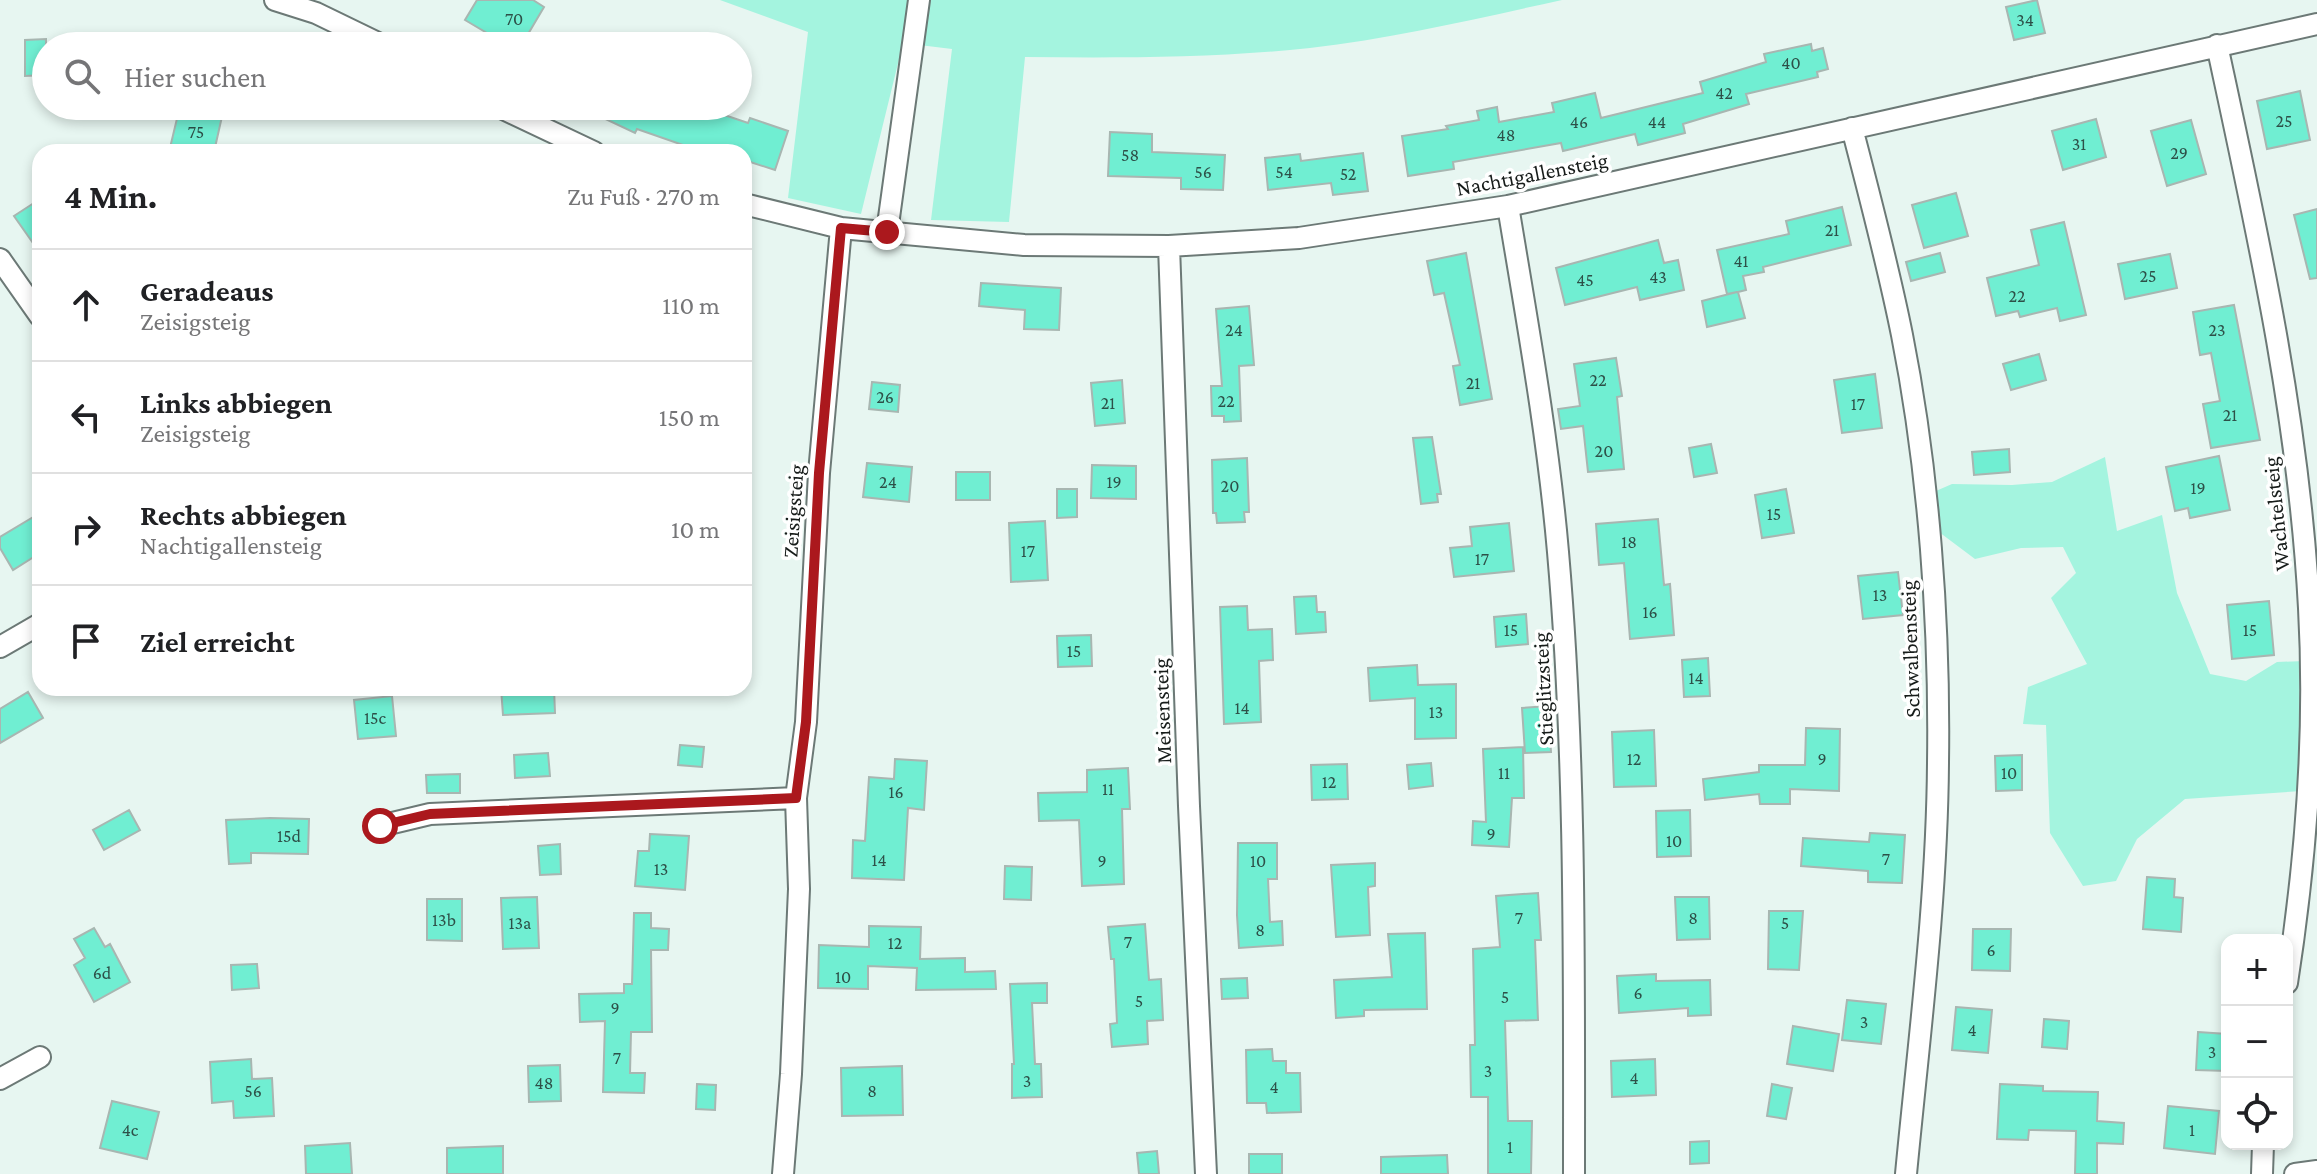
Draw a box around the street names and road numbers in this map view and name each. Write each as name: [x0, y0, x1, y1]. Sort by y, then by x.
street label: Nachtigallensteig: [1454, 147, 1610, 201]
street label: Wachtelsteig: [2258, 455, 2294, 572]
street label: Zeisigsteig: [777, 463, 809, 559]
street label: Schwalbensteig: [1895, 579, 1925, 718]
street label: Stieglitzsteig: [1528, 631, 1558, 746]
street label: Meisensteig: [1148, 657, 1176, 764]

